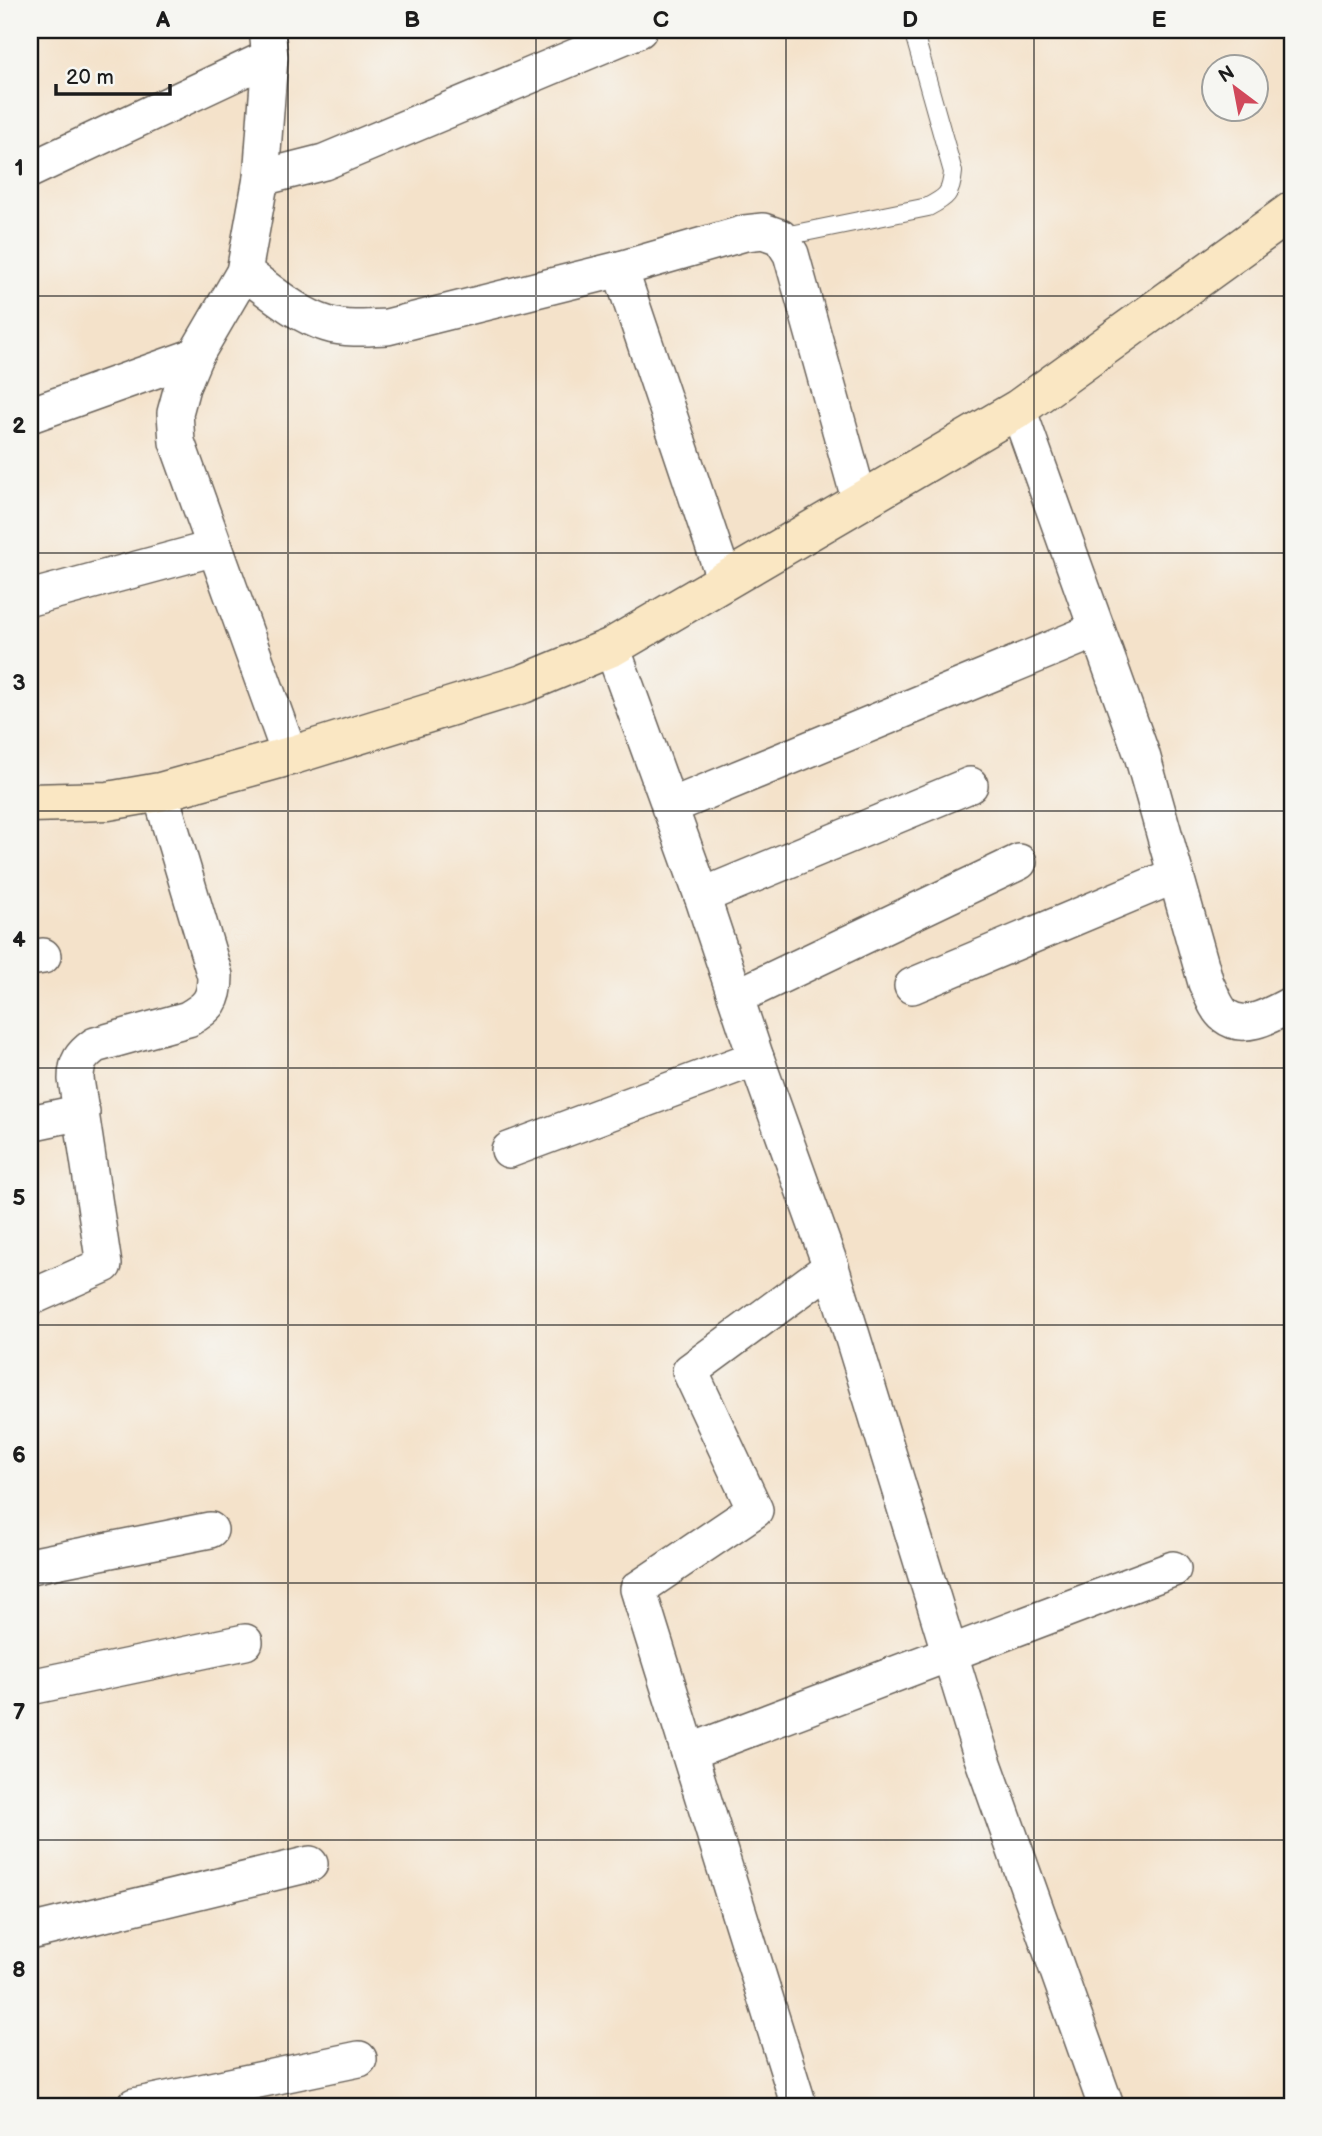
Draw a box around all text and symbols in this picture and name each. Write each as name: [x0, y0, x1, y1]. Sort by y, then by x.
text: A: [155, 6, 171, 34]
text: B: [404, 6, 420, 34]
text: C: [653, 6, 669, 34]
text: D: [902, 6, 918, 34]
text: E: [1152, 6, 1167, 34]
scale bar: [56, 52, 170, 96]
north arrow: [1200, 52, 1270, 122]
text: N: [1215, 61, 1239, 88]
text: 20 m: [66, 65, 114, 90]
text: 1: [14, 154, 24, 182]
text: 2: [12, 412, 26, 440]
text: 3: [12, 669, 26, 697]
text: 4: [12, 926, 26, 954]
text: 5: [12, 1184, 26, 1212]
text: 6: [12, 1441, 26, 1469]
text: 7: [13, 1698, 26, 1726]
text: 8: [12, 1956, 26, 1984]

